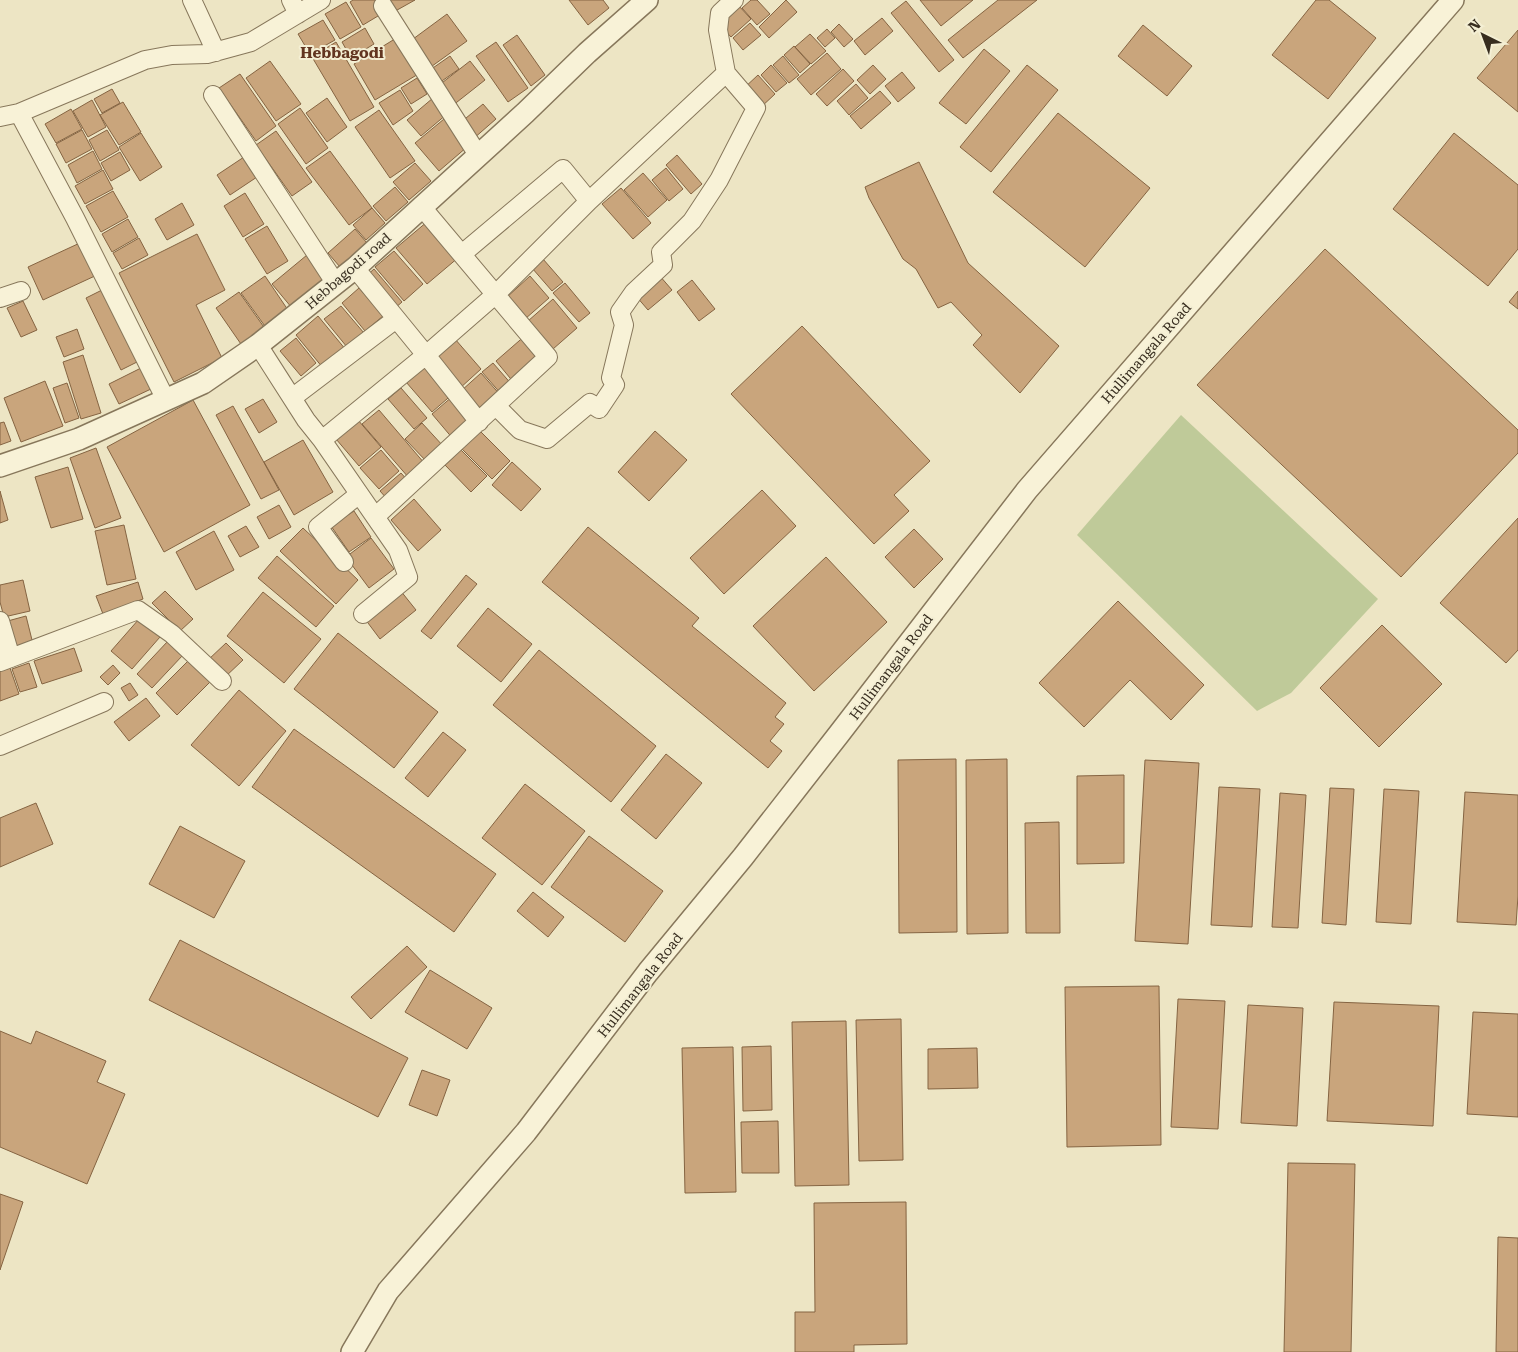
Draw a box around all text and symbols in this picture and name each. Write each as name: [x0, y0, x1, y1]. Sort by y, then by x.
north arrow: [1458, 10, 1508, 60]
text: N: [1465, 16, 1484, 35]
district label: Hebbagodi: [300, 44, 384, 62]
street label: Hebbagodi road: [302, 229, 394, 313]
street label: Hullimangala Road: [1098, 299, 1194, 407]
street label: Hullimangala Road: [846, 611, 936, 723]
street label: Hullimangala Road: [594, 930, 686, 1040]

